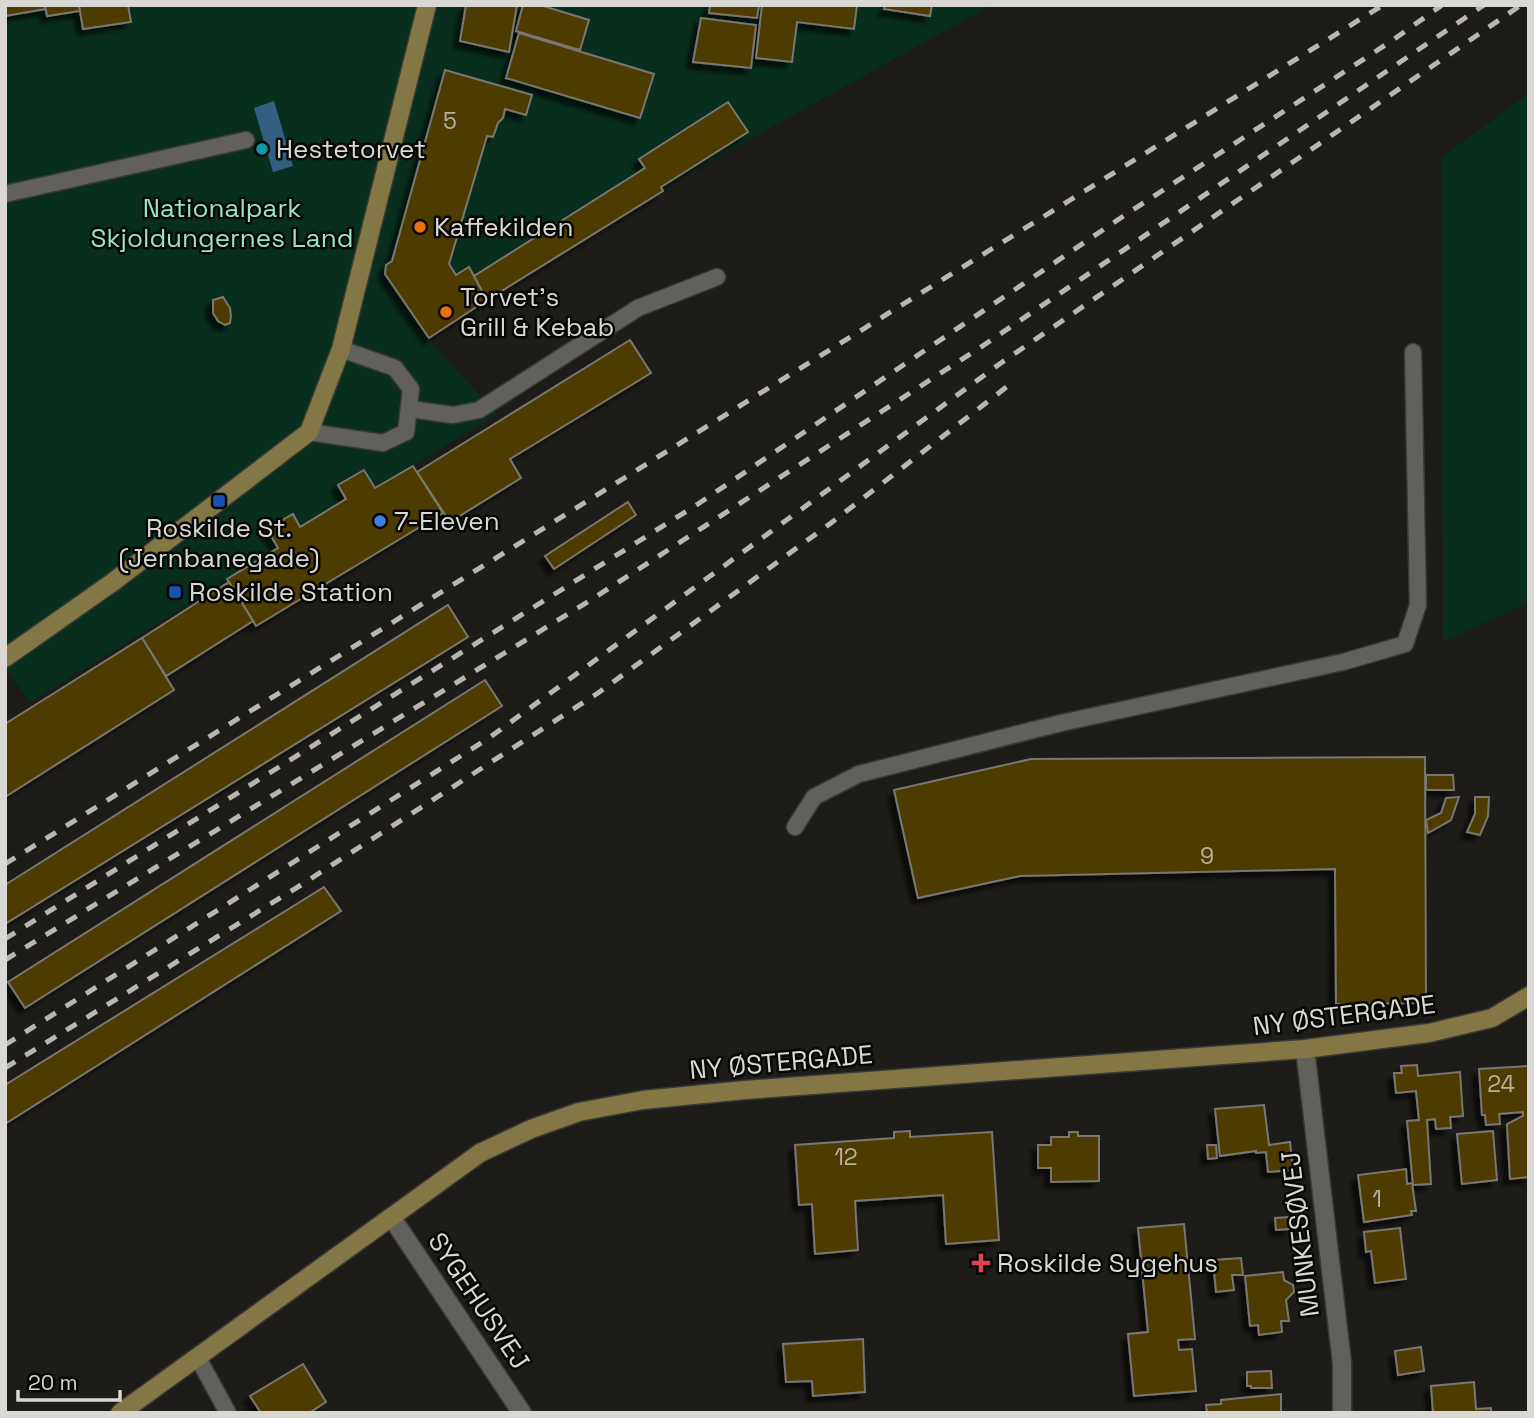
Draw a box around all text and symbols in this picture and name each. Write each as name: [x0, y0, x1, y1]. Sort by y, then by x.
house number: 5: [443, 106, 457, 136]
place label: Hestetorvet: [276, 132, 426, 166]
marker: Hestetorvet: [254, 141, 270, 157]
park label: Nationalpark Skjoldungernes Land: [91, 191, 353, 255]
place label: Kaffekilden: [434, 210, 573, 244]
marker: Kaffekilden: [412, 219, 428, 235]
place label: Torvet's Grill & Kebab: [460, 280, 614, 344]
marker: Torvet's Grill & Kebab: [438, 304, 454, 320]
marker: Roskilde St. (Jernbanegade): [211, 493, 227, 509]
place label: 7-Eleven: [394, 504, 500, 538]
place label: Roskilde St. (Jernbanegade): [119, 511, 319, 575]
marker: 7-Eleven: [372, 513, 388, 529]
place label: Roskilde Station: [189, 575, 393, 609]
marker: Roskilde Station: [167, 584, 183, 600]
house number: 9: [1200, 841, 1214, 871]
street label: NY ØSTERGADE: [1251, 987, 1437, 1043]
street label: NY ØSTERGADE: [688, 1037, 874, 1087]
house number: 24: [1487, 1069, 1515, 1099]
house number: 12: [834, 1142, 858, 1172]
street label: MUNKESØVEJ: [1273, 1149, 1327, 1319]
house number: 1: [1372, 1184, 1382, 1214]
street label: SYGEHUSVEJ: [421, 1226, 537, 1376]
place label: Roskilde Sygehus: [997, 1246, 1218, 1280]
marker: Roskilde Sygehus: [971, 1253, 991, 1273]
scale bar: [18, 1358, 119, 1402]
text: 20 m: [28, 1369, 78, 1396]

